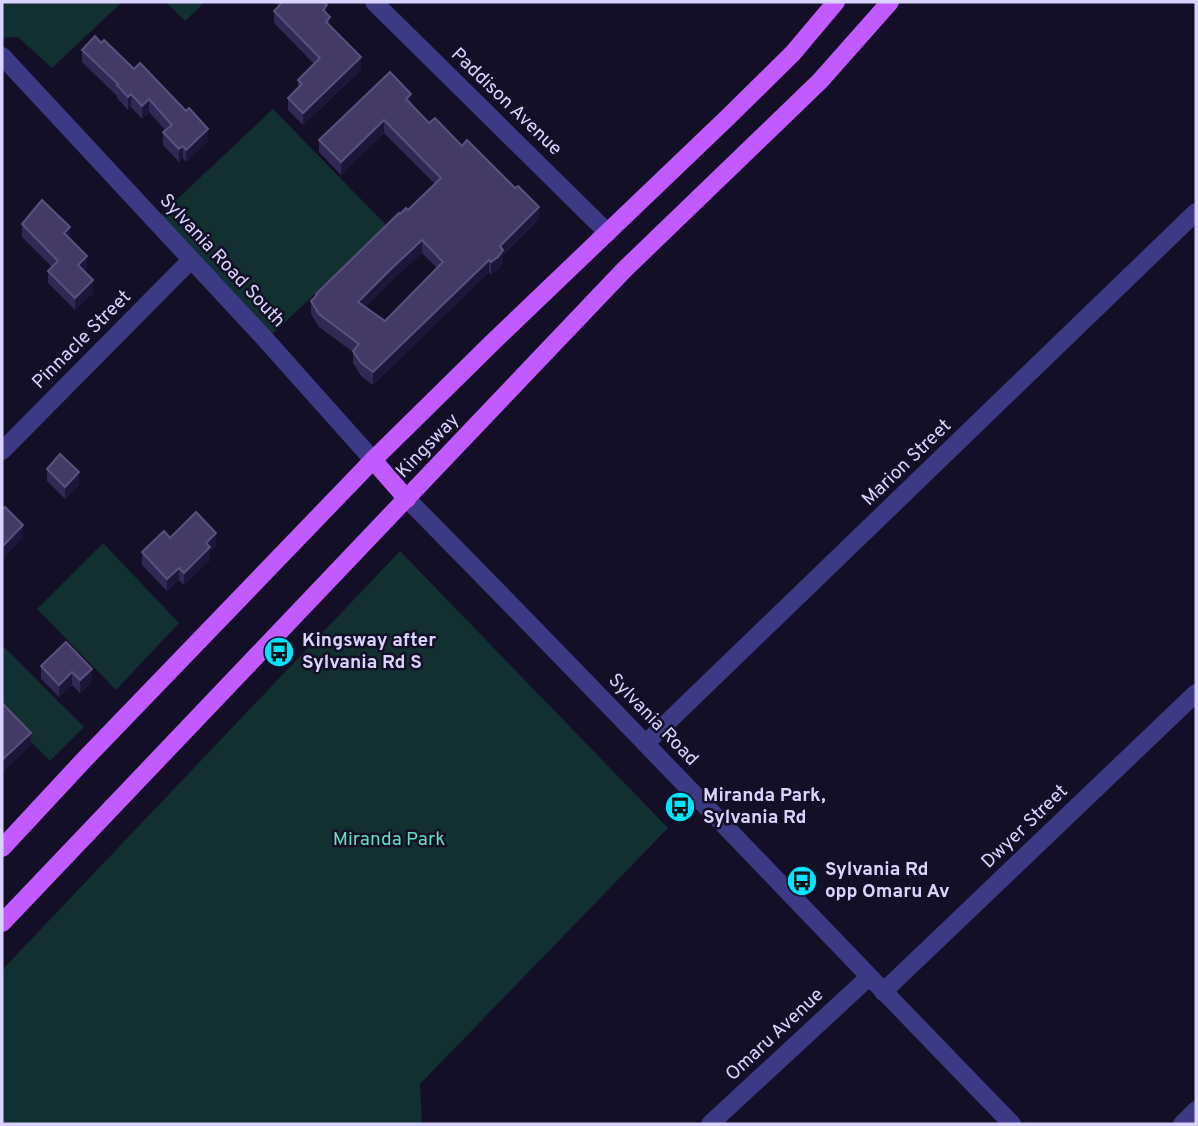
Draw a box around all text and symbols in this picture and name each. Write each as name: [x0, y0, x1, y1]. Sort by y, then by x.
street label: Paddison Avenue: [445, 43, 567, 161]
street label: Sylvania Road South: [154, 189, 290, 333]
street label: Pinnacle Street: [27, 285, 137, 395]
street label: Kingsway: [391, 408, 465, 484]
street label: Marion Street: [857, 414, 957, 512]
place label: Kingsway after Sylvania Rd S: [302, 629, 436, 675]
bus stop icon: Kingsway after Sylvania Rd S: [262, 635, 296, 669]
street label: Sylvania Road: [603, 669, 703, 771]
street label: Dwyer Street: [977, 780, 1073, 874]
place label: Miranda Park, Sylvania Rd: [703, 784, 826, 830]
bus stop icon: Miranda Park, Sylvania Rd: [663, 790, 697, 824]
park label: Miranda Park: [333, 828, 445, 852]
place label: Sylvania Rd opp Omaru Av: [825, 858, 950, 904]
bus stop icon: Sylvania Rd opp Omaru Av: [785, 864, 819, 898]
street label: Omaru Avenue: [721, 983, 829, 1087]

